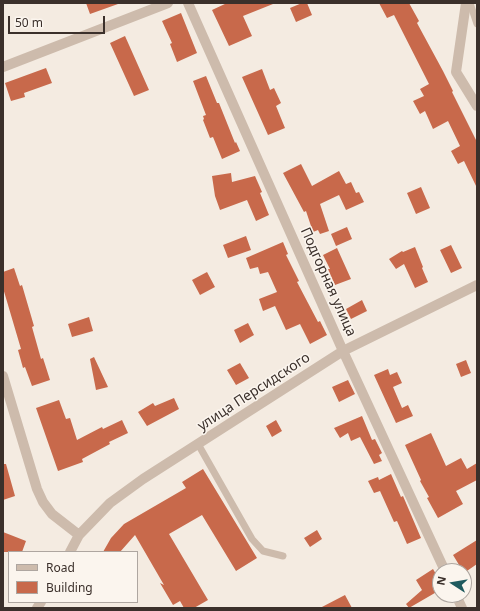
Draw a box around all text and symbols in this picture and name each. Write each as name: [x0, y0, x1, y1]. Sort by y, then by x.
scale bar: [10, 8, 107, 34]
text: 50 m: [15, 14, 43, 31]
street label: Подгорная улица: [296, 225, 360, 339]
street label: улица Персидского: [195, 349, 313, 435]
legend: [8, 551, 138, 603]
text: Road: [46, 559, 75, 576]
north arrow: [432, 563, 472, 603]
text: N: [432, 575, 449, 587]
text: Building: [46, 579, 93, 596]

